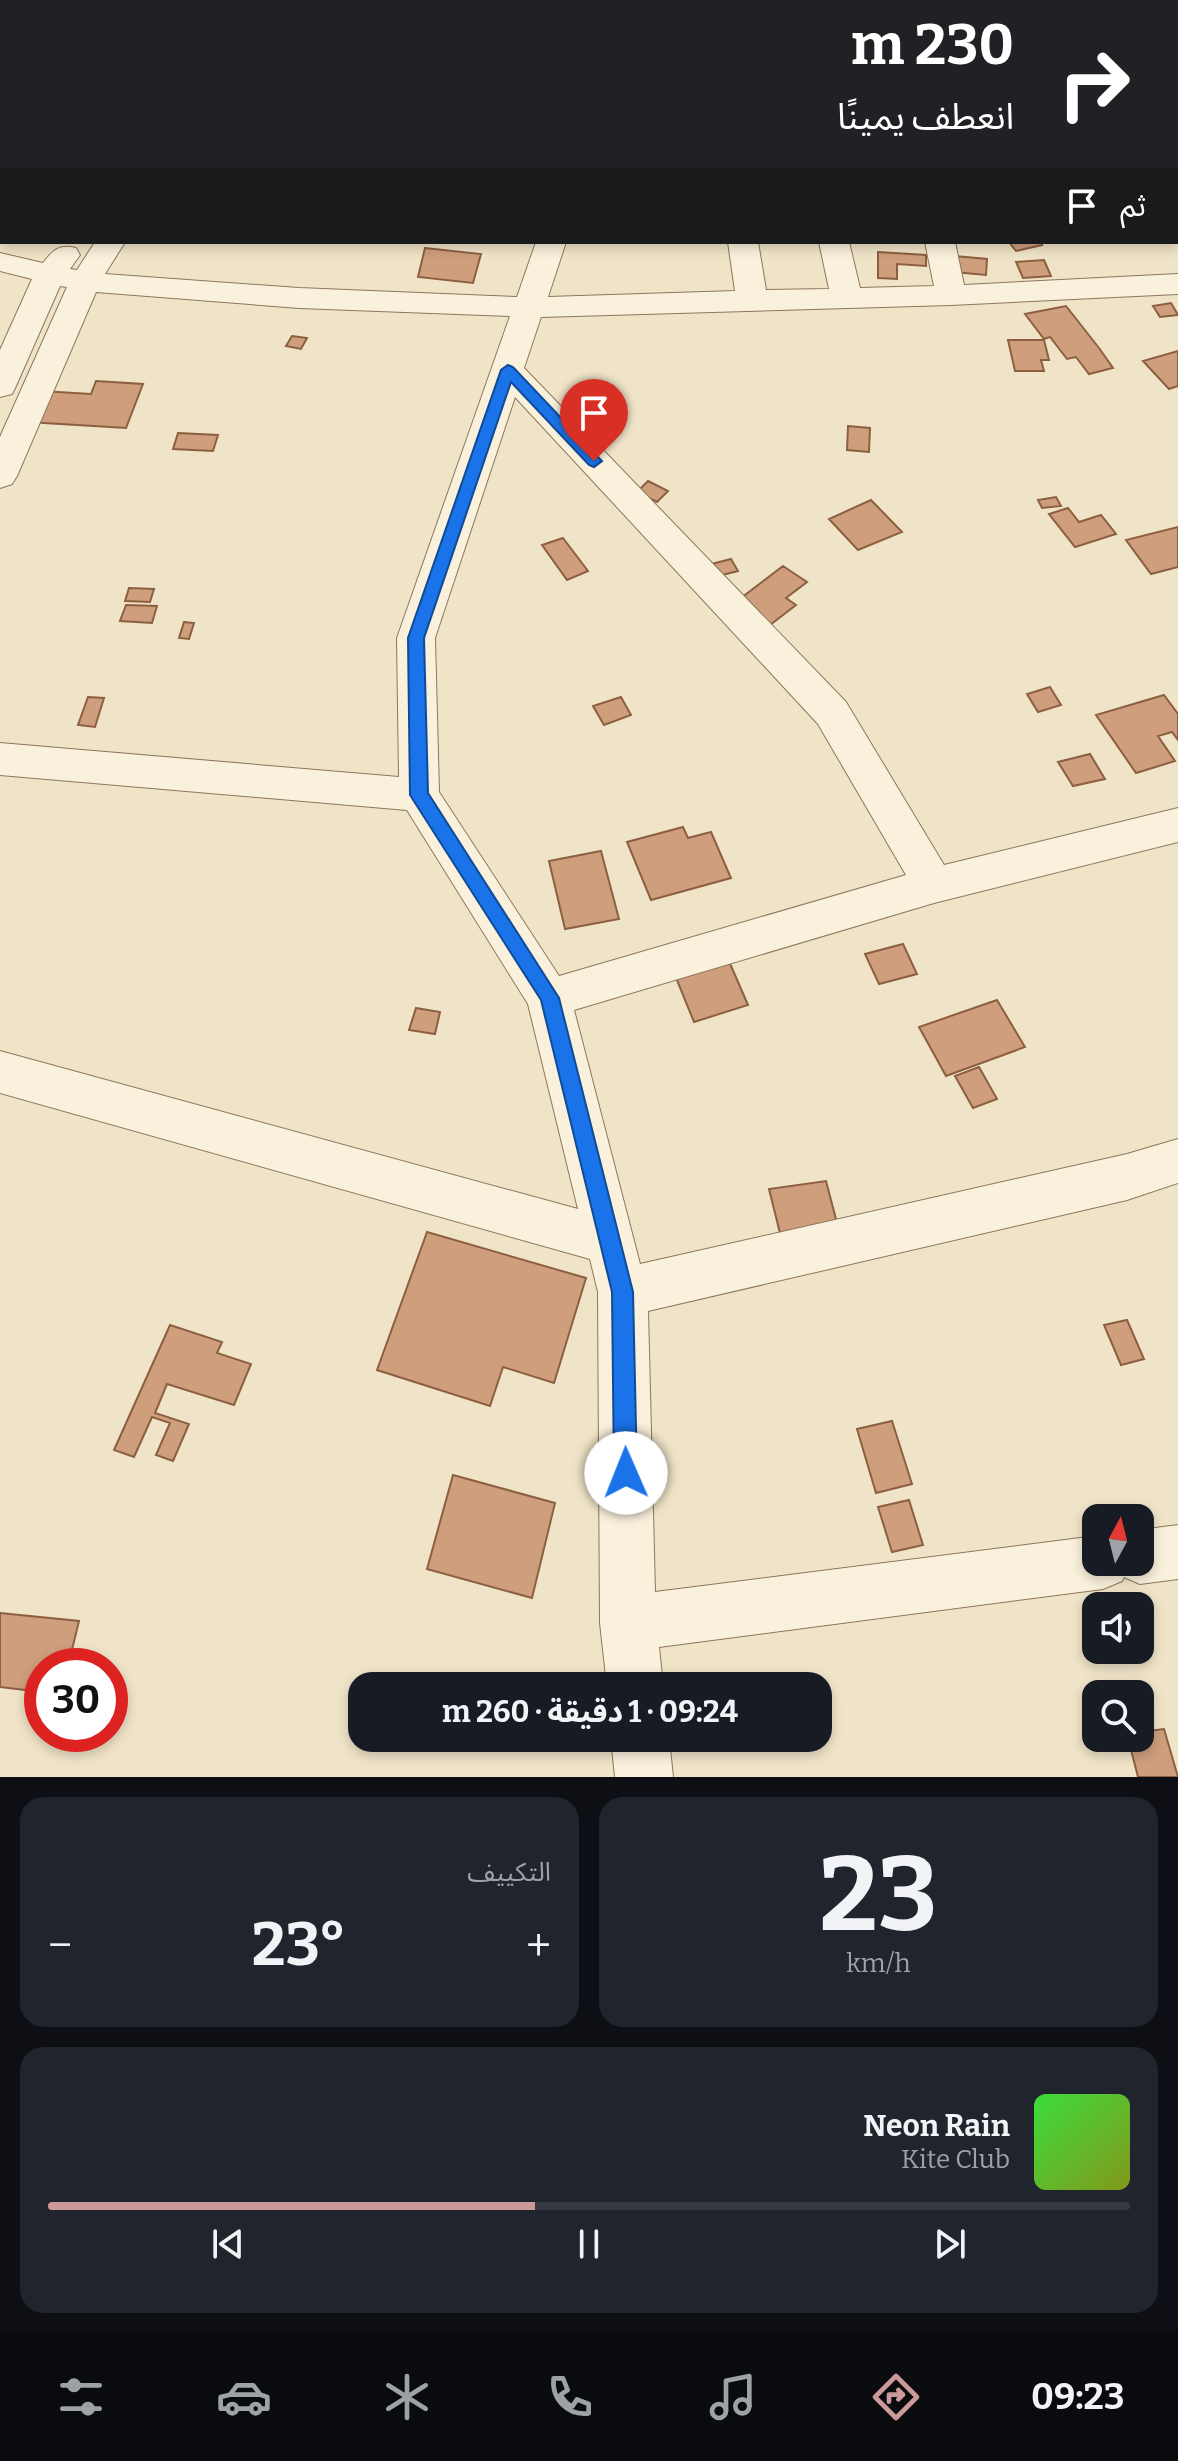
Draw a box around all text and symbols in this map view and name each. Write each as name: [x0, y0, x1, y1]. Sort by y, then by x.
text: 230 m: [851, 12, 1014, 79]
icon: right: [1042, 32, 1146, 136]
text: انعطف يمينًا: [837, 95, 1014, 139]
icon: arrive: [1060, 184, 1104, 228]
text: ثم: [1120, 188, 1146, 224]
pin: [560, 379, 628, 461]
icon: arrive: [572, 391, 616, 435]
position arrow: [584, 1431, 668, 1515]
north arrow: [1082, 1504, 1154, 1576]
map controls: [1082, 1504, 1154, 1752]
button: sound: [1082, 1592, 1154, 1664]
speed limit sign: 30: [24, 1648, 128, 1752]
button: search: [1082, 1680, 1154, 1752]
text: 09:24 · 1 دقيقة · 260 m: [442, 1694, 738, 1730]
text: 23: [819, 1833, 938, 1958]
text: التكييف: [467, 1857, 551, 1888]
text: 23°: [252, 1909, 346, 1981]
text: −: [48, 1919, 72, 1972]
text: +: [526, 1919, 551, 1972]
text: km/h: [846, 1948, 911, 1979]
text: Neon Rain: [863, 2108, 1010, 2144]
text: Kite Club: [901, 2144, 1010, 2175]
icon: previous: [206, 2222, 250, 2266]
icon: pause: [567, 2222, 611, 2266]
icon: next: [928, 2222, 972, 2266]
icon: filters: [53, 2369, 109, 2425]
icon: car: [216, 2369, 272, 2425]
icon: climate: [379, 2369, 435, 2425]
icon: phone: [542, 2369, 598, 2425]
icon: music: [705, 2369, 761, 2425]
icon: directions: [868, 2369, 924, 2425]
text: 09:23: [1031, 2375, 1125, 2419]

